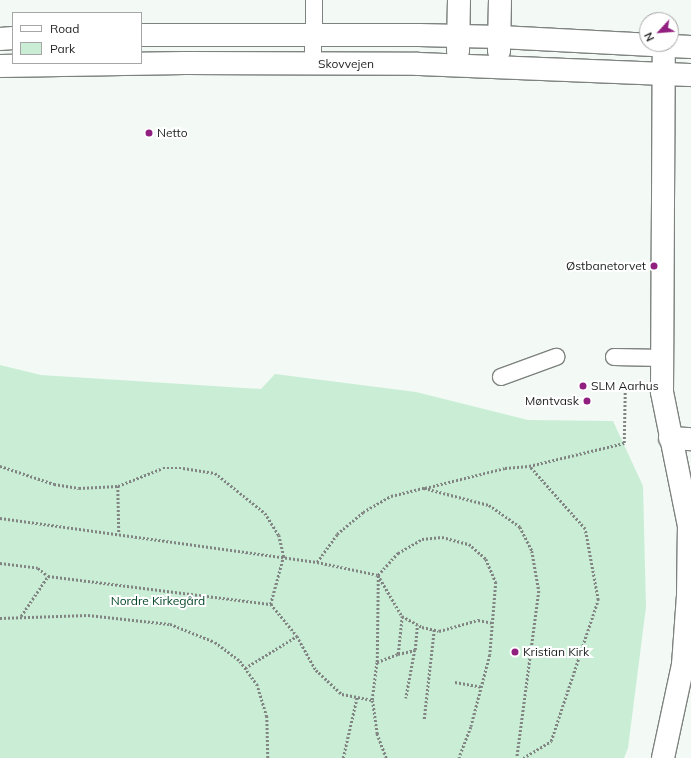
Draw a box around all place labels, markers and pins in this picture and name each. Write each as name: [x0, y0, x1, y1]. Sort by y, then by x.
place label: Netto: [157, 126, 188, 140]
marker: Netto: [144, 128, 154, 138]
place label: Østbanetorvet: [566, 259, 646, 273]
marker: Østbanetorvet: [649, 261, 659, 271]
place label: SLM Aarhus: [591, 379, 659, 393]
marker: SLM Aarhus: [578, 381, 588, 391]
place label: Møntvask: [525, 394, 579, 408]
marker: Møntvask: [582, 396, 592, 406]
place label: Kristian Kirk: [523, 645, 589, 659]
marker: Kristian Kirk: [510, 647, 520, 657]

